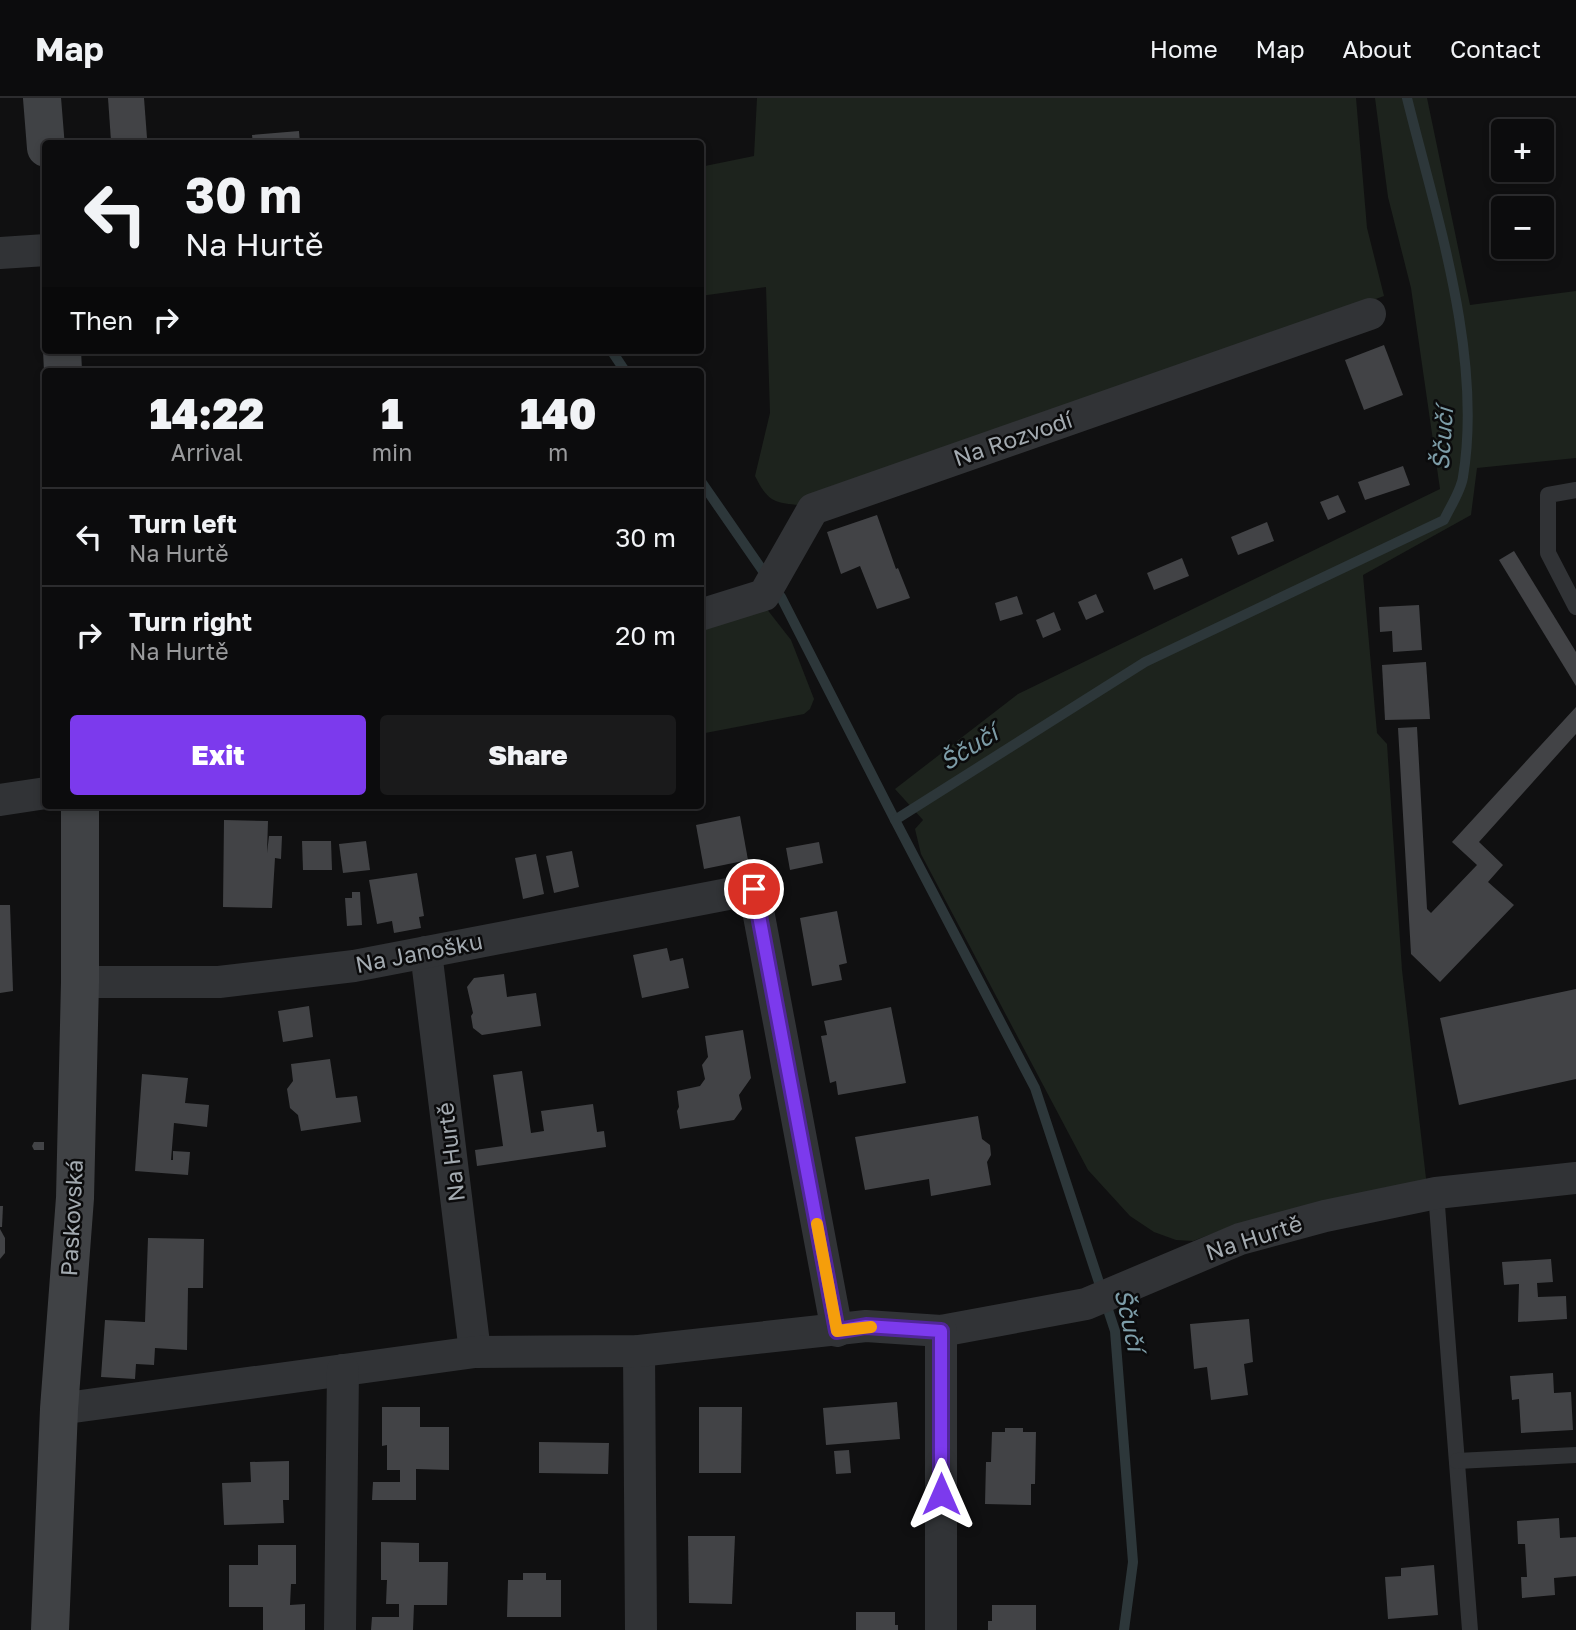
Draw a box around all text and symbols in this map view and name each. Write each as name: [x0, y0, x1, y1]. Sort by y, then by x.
text: Map: [35, 29, 104, 68]
text: Home: [1150, 34, 1218, 63]
text: Map: [1256, 34, 1305, 63]
text: About: [1343, 34, 1412, 63]
text: Contact: [1450, 34, 1541, 63]
map controls: [1491, 119, 1554, 259]
button: +: [1491, 119, 1554, 182]
text: 30 m: [185, 165, 302, 224]
icon: left: [70, 168, 161, 259]
button: −: [1491, 196, 1554, 259]
text: Na Hurtě: [185, 225, 324, 263]
icon: right: [147, 301, 185, 339]
text: Then: [70, 305, 133, 336]
text: 14:22: [149, 388, 264, 438]
text: 1: [381, 388, 403, 438]
text: 140: [520, 388, 597, 438]
water label: Ščučí: [1425, 400, 1459, 471]
street label: Na Rozvodí: [950, 404, 1078, 471]
text: Arrival: [171, 438, 243, 466]
text: min: [372, 438, 412, 466]
text: m: [548, 438, 568, 466]
text: Turn left: [129, 508, 237, 539]
icon: left: [70, 518, 108, 556]
text: 30 m: [615, 522, 676, 553]
text: Na Hurtě: [129, 539, 229, 567]
text: Turn right: [129, 606, 252, 637]
icon: right: [70, 616, 108, 654]
text: 20 m: [615, 620, 676, 651]
text: Na Hurtě: [129, 637, 229, 665]
water label: Ščučí: [934, 714, 1008, 776]
button: Exit: [70, 715, 366, 795]
button: Share: [380, 715, 676, 795]
pin: [724, 859, 784, 919]
icon: arrive: [735, 870, 773, 908]
street label: Na Janošku: [353, 926, 485, 978]
street label: Na Hurtě: [430, 1101, 470, 1203]
street label: Paskovská: [54, 1159, 88, 1277]
street label: Na Hurtě: [1202, 1208, 1305, 1266]
water label: Ščučí: [1109, 1286, 1153, 1360]
position arrow: [904, 1457, 978, 1531]

